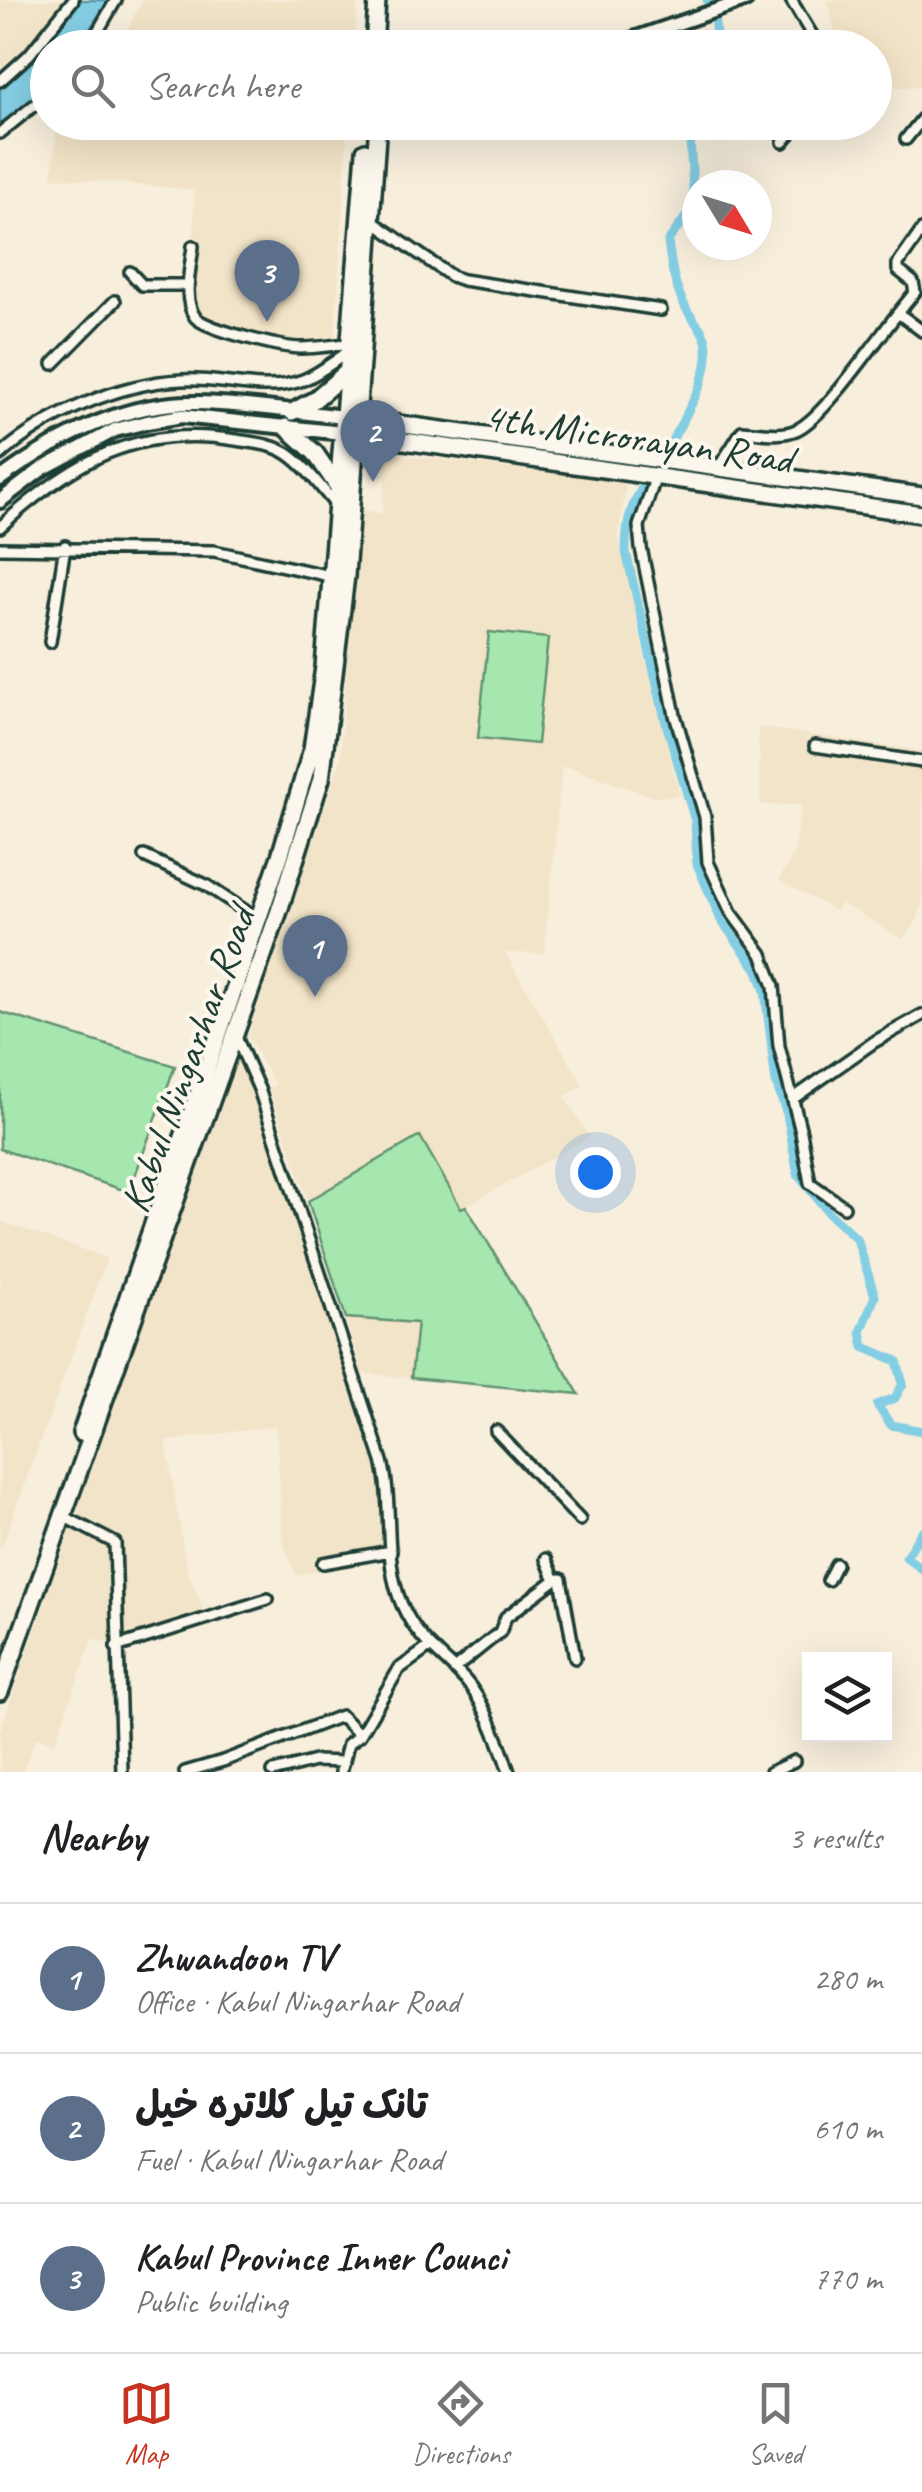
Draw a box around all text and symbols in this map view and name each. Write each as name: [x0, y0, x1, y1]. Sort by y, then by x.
search box: [30, 30, 892, 140]
icon: search: [65, 58, 120, 113]
text: Search here: [145, 62, 300, 109]
north arrow: [682, 170, 772, 260]
pin: 3: [234, 240, 300, 322]
street label: 4th Microrayan Road: [480, 390, 802, 487]
pin: 2: [340, 400, 406, 482]
street label: Kabul Ningarhar Road: [108, 894, 270, 1220]
pin: 1: [282, 914, 348, 997]
your location: [570, 1147, 621, 1198]
map controls: [802, 1652, 892, 1742]
button: layers: [802, 1652, 892, 1742]
text: Nearby: [40, 1811, 146, 1864]
text: 3 results: [788, 1817, 882, 1858]
text: Zhwandoon TV: [135, 1934, 333, 1981]
text: 1: [65, 1958, 80, 1999]
text: 280 m: [813, 1958, 882, 1999]
text: Office · Kabul Ningarhar Road: [135, 1981, 459, 2022]
text: تانک تیل کلاتره خیل: [135, 2082, 428, 2129]
text: 2: [65, 2108, 80, 2149]
text: 610 m: [813, 2108, 882, 2149]
text: Fuel · Kabul Ningarhar Road: [135, 2139, 443, 2180]
text: Kabul Province Inner Counci: [135, 2234, 506, 2281]
text: 3: [65, 2258, 80, 2299]
text: 770 m: [813, 2258, 882, 2299]
text: Public building: [135, 2281, 287, 2322]
tab: Map: [119, 2376, 174, 2471]
tab: Directions: [412, 2376, 510, 2471]
tab: Saved: [748, 2376, 803, 2471]

